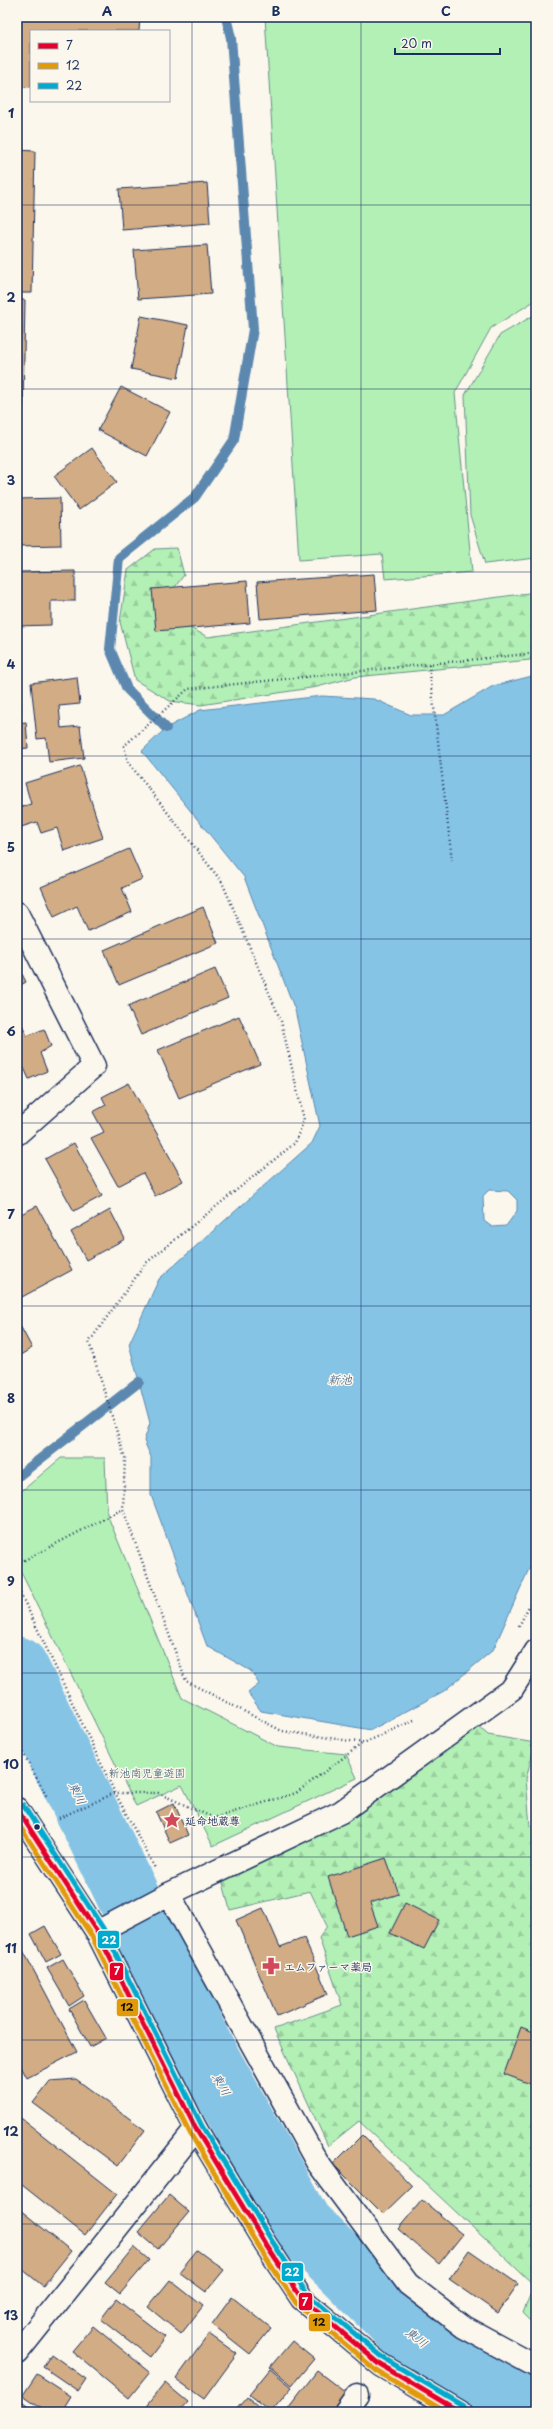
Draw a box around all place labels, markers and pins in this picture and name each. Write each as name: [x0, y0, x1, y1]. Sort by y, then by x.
place icon: 延命地蔵尊: [162, 1810, 182, 1830]
place label: 延命地蔵尊: [185, 1812, 240, 1829]
unlabelled marker: [32, 1822, 42, 1832]
pharmacy icon: エムファーマ薬局: [261, 1956, 281, 1976]
place label: エムファーマ薬局: [284, 1958, 372, 1975]

